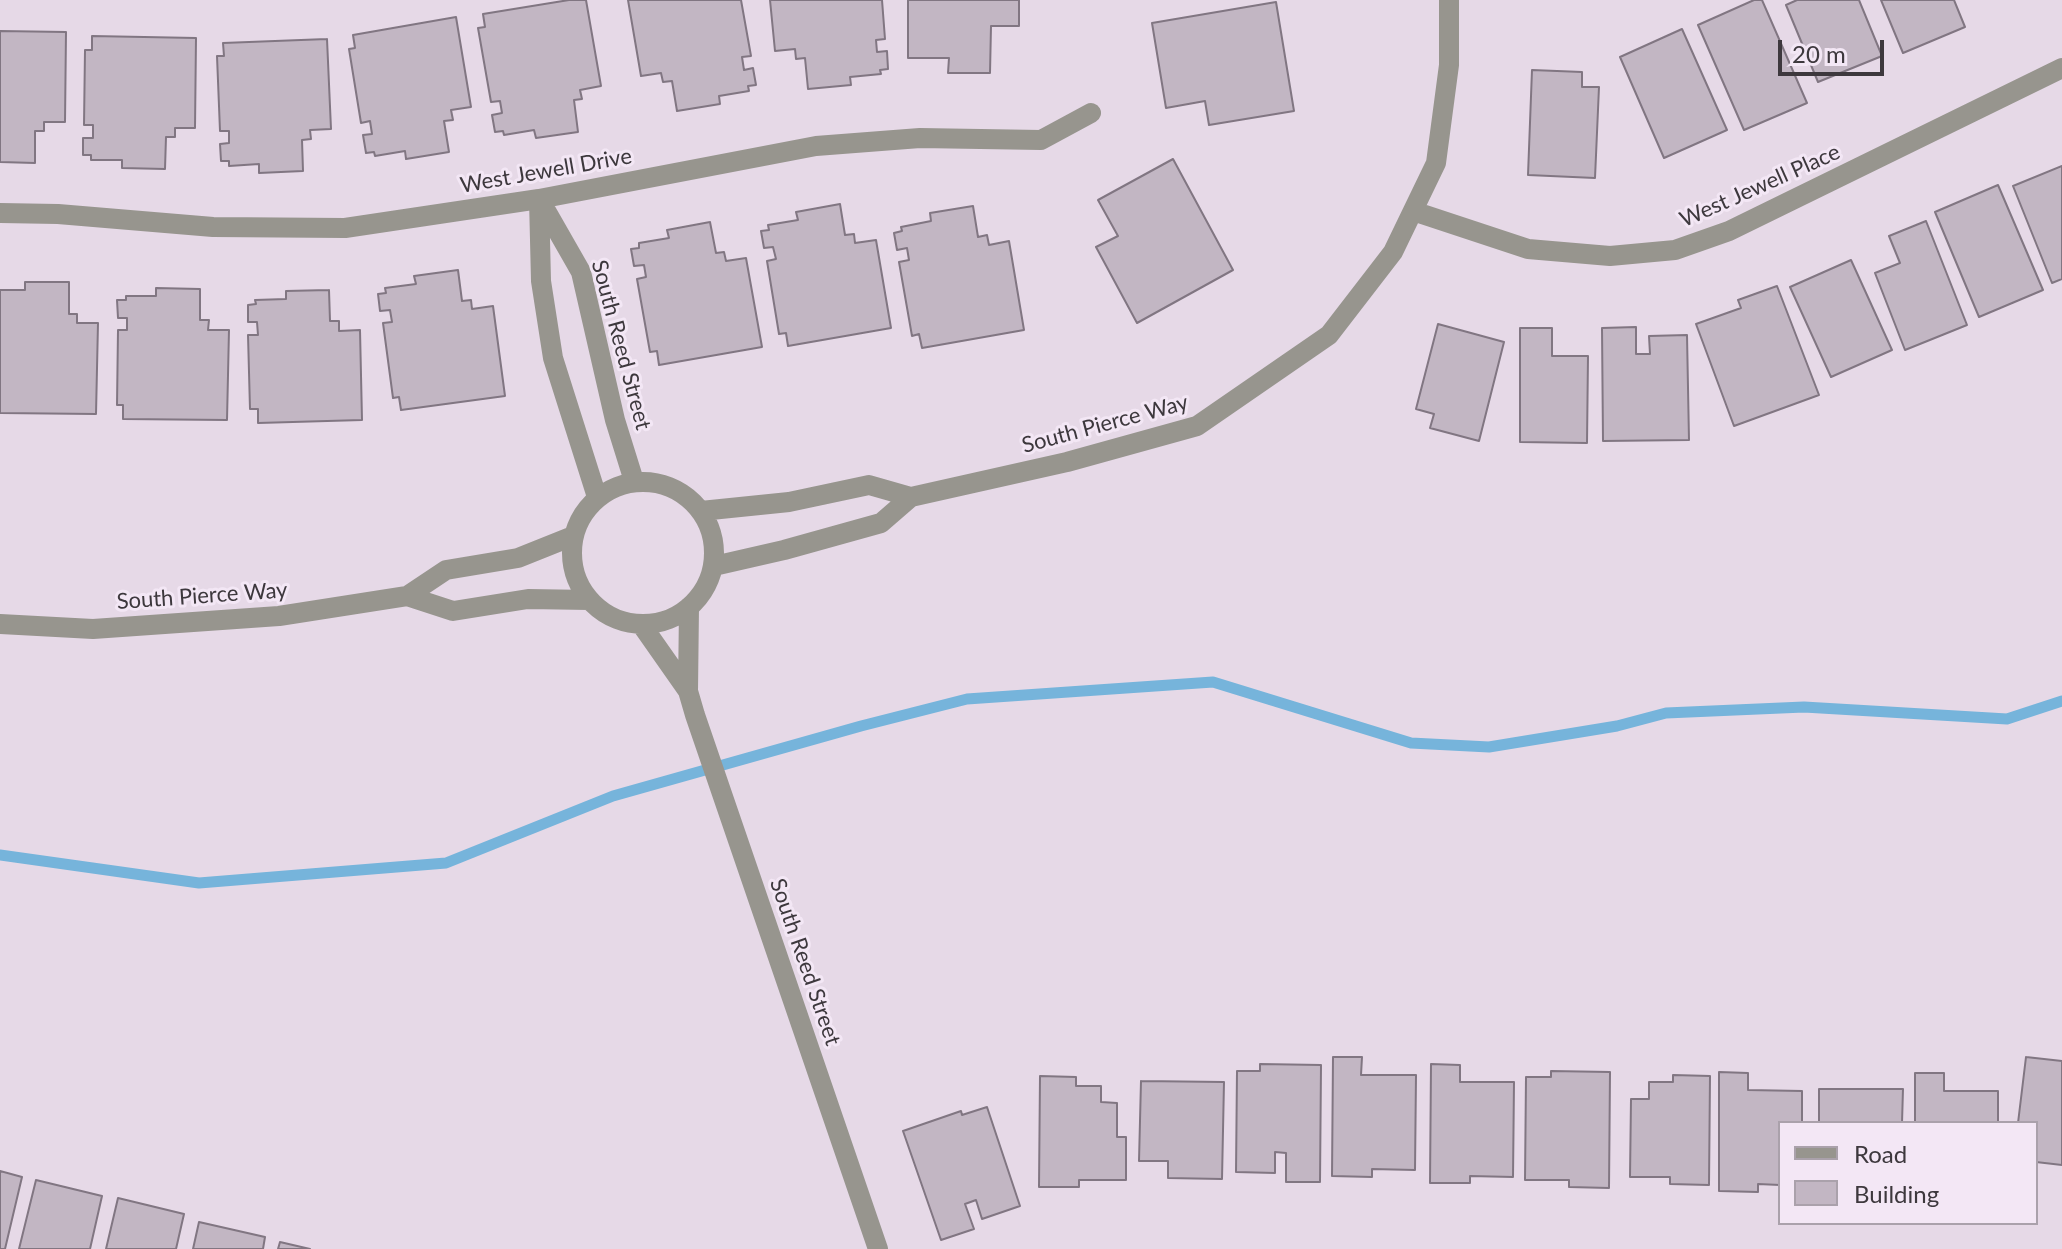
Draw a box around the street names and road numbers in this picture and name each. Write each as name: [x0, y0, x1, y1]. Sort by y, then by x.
street label: West Jewell Place: [1676, 139, 1844, 233]
street label: West Jewell Drive: [458, 143, 634, 199]
street label: South Reed Street: [586, 257, 656, 433]
street label: South Pierce Way: [1019, 389, 1191, 459]
street label: South Pierce Way: [116, 577, 288, 615]
street label: South Reed Street: [764, 875, 846, 1049]

